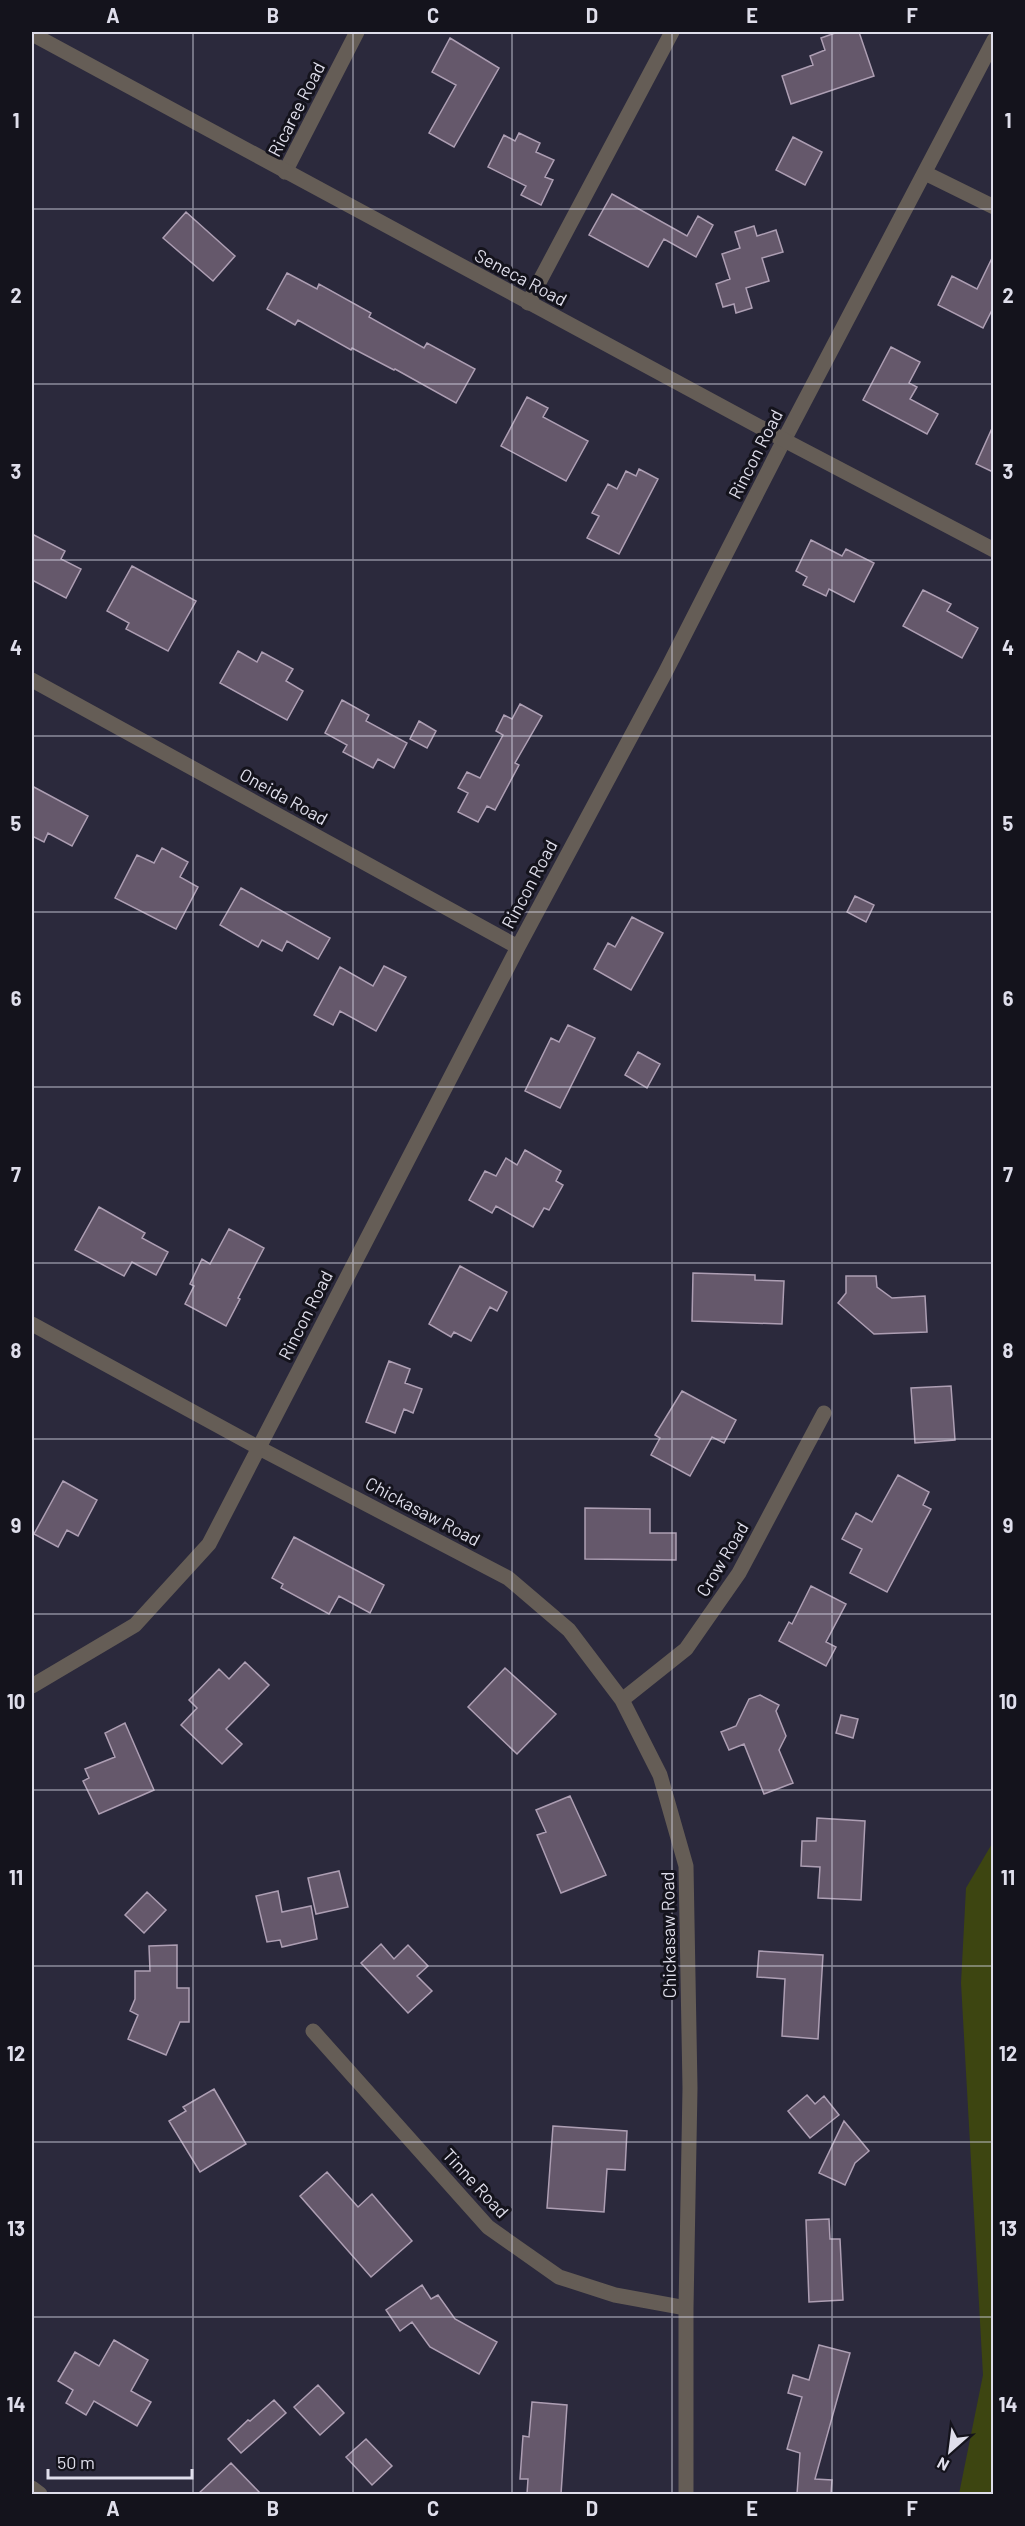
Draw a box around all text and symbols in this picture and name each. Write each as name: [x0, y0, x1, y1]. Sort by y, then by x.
text: A: [106, 3, 120, 27]
text: B: [267, 3, 279, 27]
text: C: [427, 3, 439, 27]
text: D: [586, 3, 598, 27]
text: E: [746, 3, 758, 27]
text: F: [906, 3, 918, 27]
street label: Ricaree Road: [263, 58, 329, 160]
text: 1: [12, 108, 20, 132]
text: 1: [1004, 108, 1012, 132]
street label: Seneca Road: [471, 244, 571, 310]
text: 2: [10, 283, 22, 307]
text: 2: [1002, 283, 1014, 307]
street label: Rincon Road: [723, 406, 787, 502]
text: 3: [11, 459, 21, 483]
text: 3: [1003, 459, 1013, 483]
text: 4: [10, 635, 22, 659]
text: 4: [1002, 635, 1014, 659]
street label: Oneida Road: [236, 763, 332, 829]
text: 5: [11, 811, 22, 835]
text: 5: [1003, 811, 1014, 835]
street label: Rincon Road: [496, 836, 562, 932]
text: 6: [11, 986, 22, 1010]
text: 6: [1003, 986, 1014, 1010]
text: 7: [11, 1162, 21, 1186]
text: 7: [1003, 1162, 1013, 1186]
street label: Rincon Road: [273, 1267, 337, 1363]
text: 8: [11, 1338, 22, 1362]
text: 8: [1003, 1338, 1014, 1362]
street label: Chickasaw Road: [362, 1472, 484, 1550]
text: 9: [11, 1513, 21, 1537]
text: 9: [1003, 1513, 1013, 1537]
street label: Crow Road: [691, 1518, 753, 1600]
text: 10: [7, 1689, 25, 1713]
text: 10: [999, 1689, 1017, 1713]
text: 11: [9, 1865, 23, 1889]
text: 11: [1001, 1865, 1015, 1889]
street label: Chickasaw Road: [656, 1871, 680, 1999]
text: 12: [7, 2041, 25, 2065]
text: 12: [999, 2041, 1017, 2065]
street label: Tinne Road: [438, 2144, 514, 2222]
text: 13: [7, 2216, 25, 2240]
text: 13: [999, 2216, 1017, 2240]
text: 14: [6, 2392, 26, 2416]
text: 14: [998, 2392, 1018, 2416]
north arrow: [920, 2421, 980, 2481]
scale bar: [48, 2442, 192, 2480]
text: 50 m: [57, 2451, 95, 2473]
text: N: [934, 2454, 952, 2476]
text: A: [106, 2496, 120, 2520]
text: B: [267, 2496, 279, 2520]
text: C: [427, 2496, 439, 2520]
text: D: [586, 2496, 598, 2520]
text: E: [746, 2496, 758, 2520]
text: F: [906, 2496, 918, 2520]

